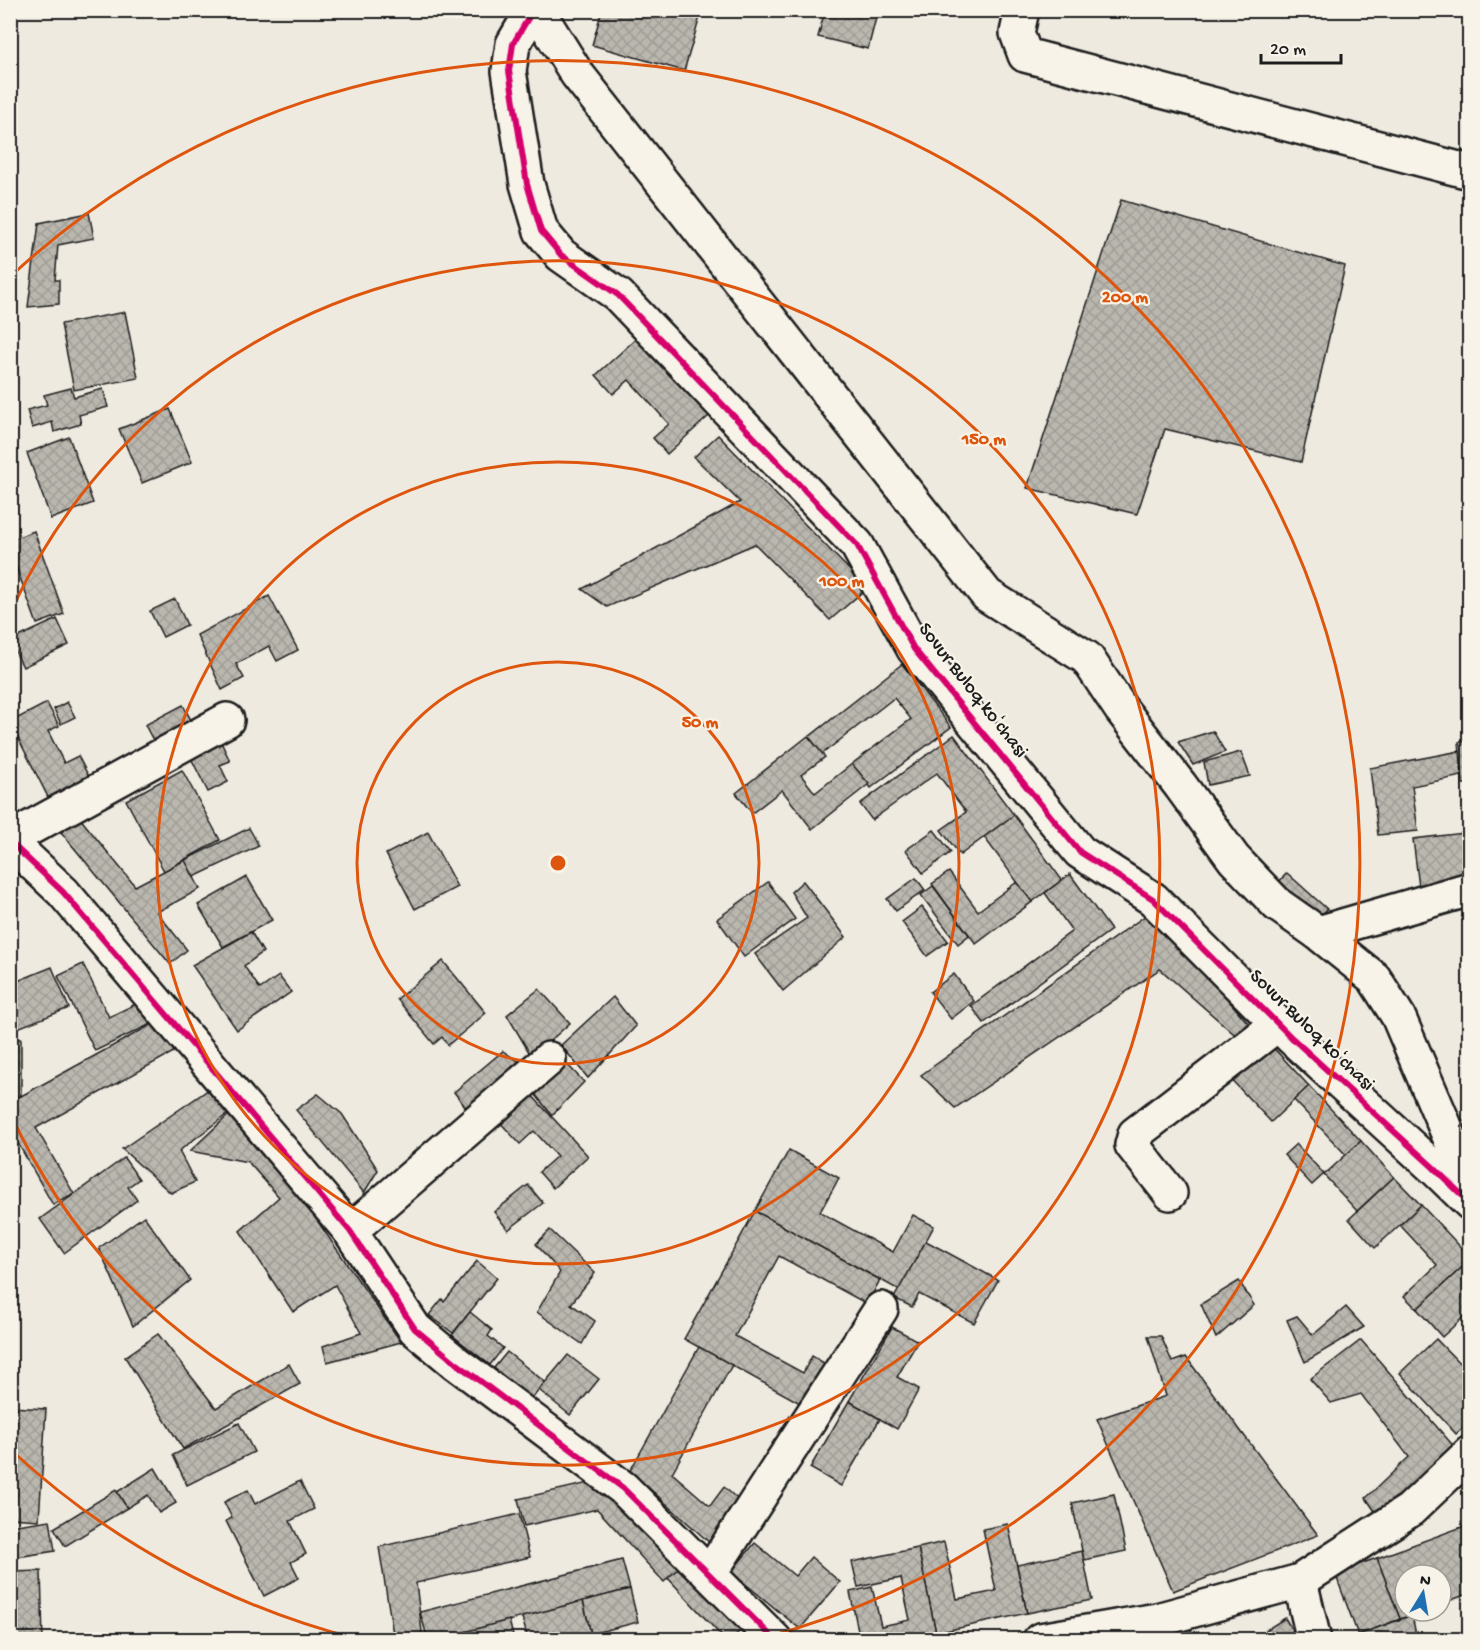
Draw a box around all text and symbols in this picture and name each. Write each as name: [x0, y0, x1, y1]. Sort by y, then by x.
scale bar: [1261, 27, 1340, 65]
text: 20 m: [1270, 40, 1306, 61]
text: 200 m: [1102, 288, 1148, 309]
text: 150 m: [961, 430, 1006, 451]
text: 100 m: [819, 572, 865, 593]
street label: Sovur Buloq koʻchasi: [912, 619, 1032, 763]
text: 50 m: [682, 713, 719, 734]
centre of rings: [548, 853, 568, 873]
street label: Sovur Buloq koʻchasi: [1244, 965, 1378, 1097]
north arrow: [1393, 1563, 1453, 1623]
text: N: [1418, 1571, 1433, 1592]

